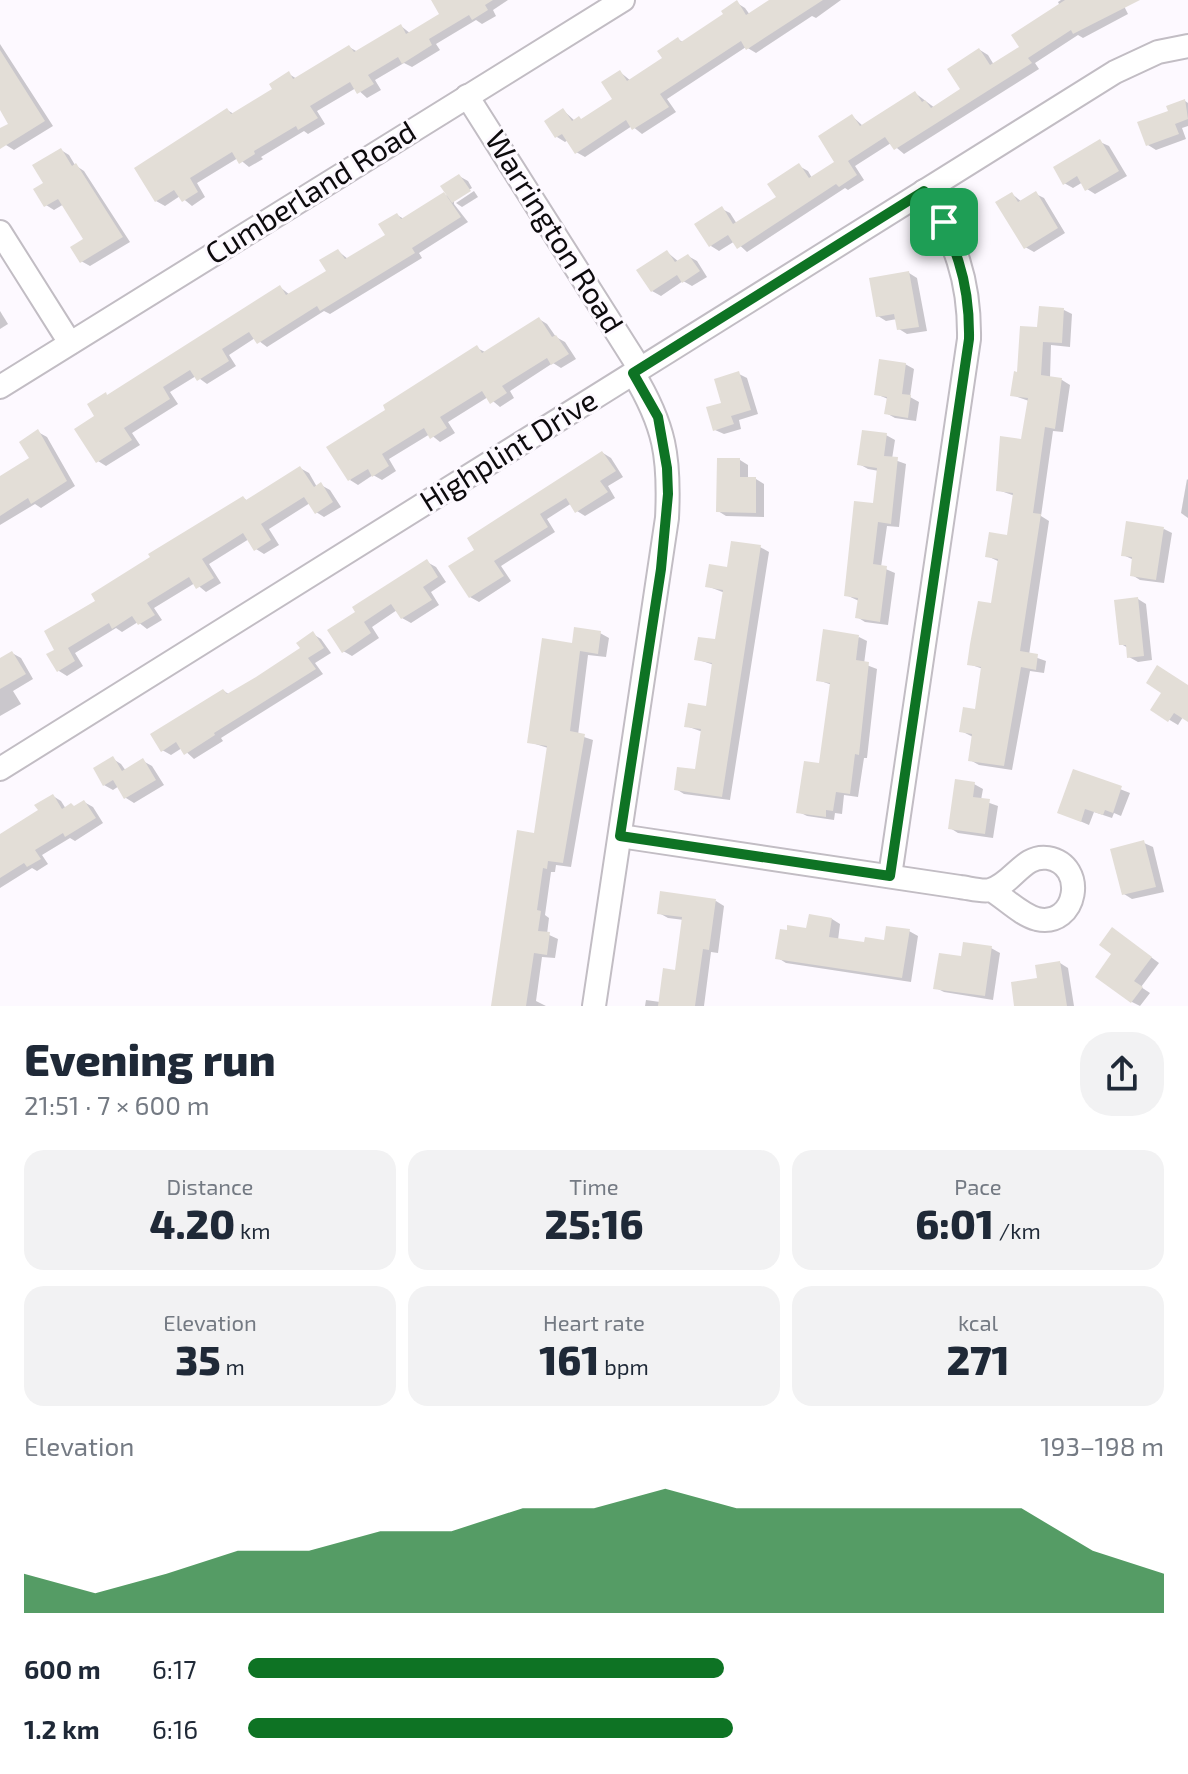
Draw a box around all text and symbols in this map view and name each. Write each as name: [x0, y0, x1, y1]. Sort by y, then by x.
street label: Cumberland Road: [198, 112, 422, 271]
street label: Warrington Road: [479, 123, 632, 339]
pin: [910, 188, 978, 256]
icon: arrive: [922, 200, 966, 244]
street label: Highplint Drive: [413, 380, 603, 518]
text: Evening run: [24, 1032, 276, 1085]
button: share: [1080, 1032, 1164, 1116]
text: 21:51 · 7 × 600 m: [24, 1089, 209, 1120]
text: Distance: [167, 1173, 253, 1199]
text: Time: [569, 1173, 619, 1199]
text: Pace: [954, 1173, 1002, 1199]
text: 4.20: [150, 1199, 235, 1247]
text: 25:16: [545, 1199, 643, 1247]
text: 6:01: [915, 1199, 994, 1247]
text: km: [235, 1217, 270, 1243]
text: /km: [994, 1217, 1041, 1243]
text: Elevation: [163, 1309, 257, 1335]
text: Heart rate: [543, 1309, 645, 1335]
text: kcal: [958, 1309, 998, 1335]
text: 35: [175, 1335, 221, 1383]
text: 161: [539, 1335, 599, 1383]
text: 271: [946, 1335, 1010, 1383]
text: m: [221, 1353, 245, 1379]
text: bpm: [599, 1353, 649, 1379]
text: Elevation: [24, 1430, 134, 1461]
text: 193–198 m: [1040, 1430, 1164, 1461]
text: 600 m: [24, 1653, 101, 1684]
text: 6:17: [152, 1653, 197, 1684]
text: 1.2 km: [24, 1713, 100, 1744]
text: 6:16: [152, 1713, 198, 1744]

